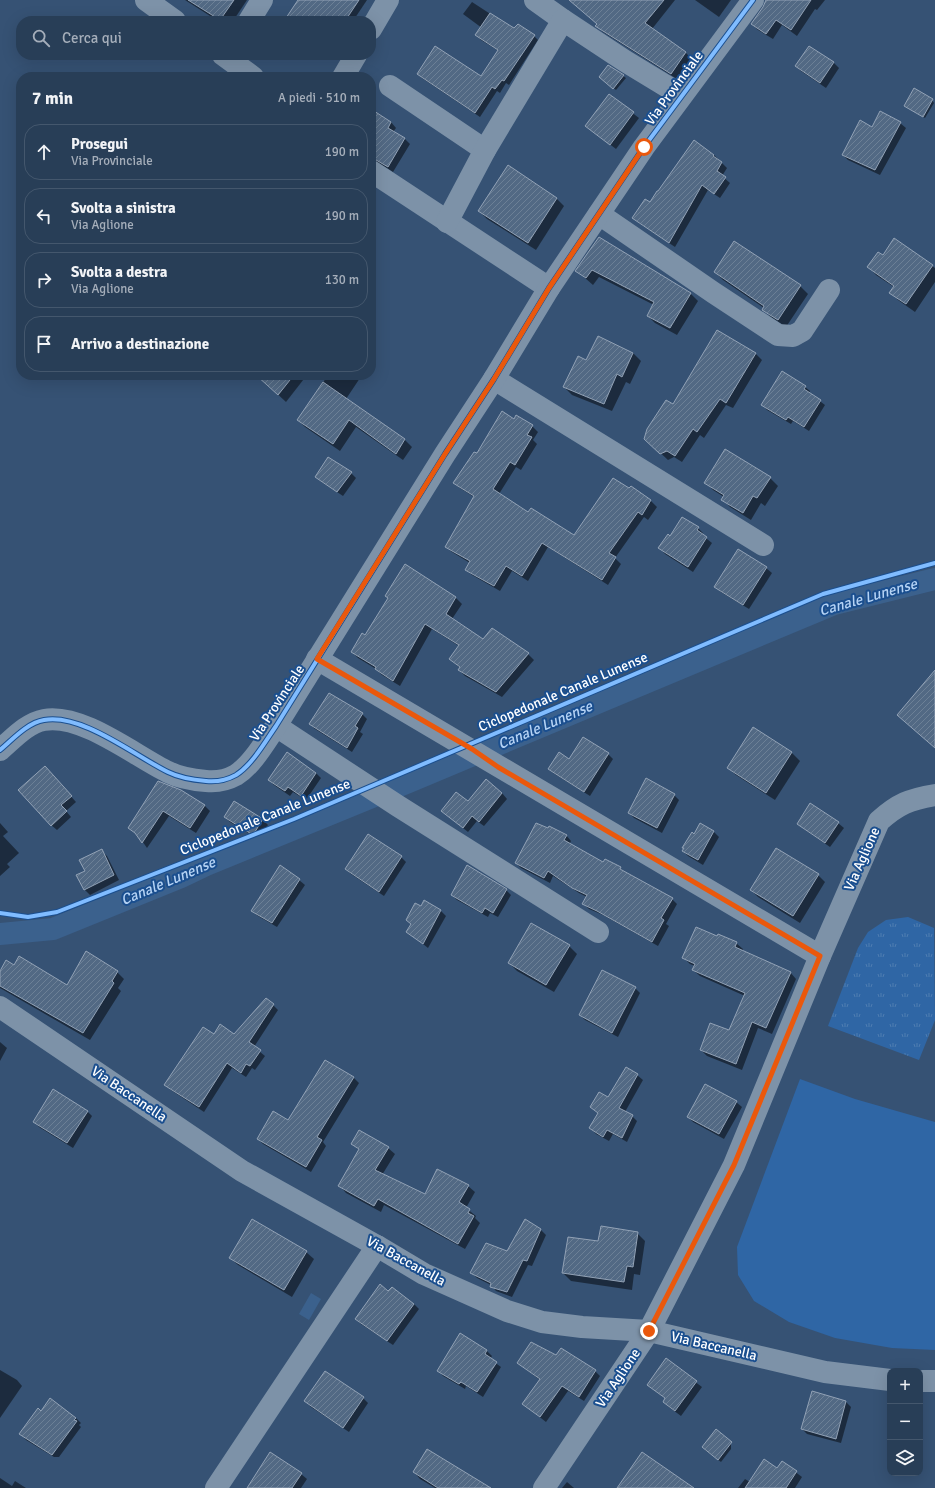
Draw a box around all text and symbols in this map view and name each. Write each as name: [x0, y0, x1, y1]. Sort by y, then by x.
search box: [16, 16, 376, 60]
icon: search: [30, 27, 52, 49]
text: Cerca qui: [62, 29, 122, 47]
street label: Via Provinciale: [641, 47, 707, 129]
text: 7 min: [32, 88, 73, 109]
text: A piedi · 510 m: [278, 90, 360, 106]
text: Prosegui: [71, 135, 128, 153]
route start: [635, 138, 653, 156]
icon: ahead: [33, 141, 55, 163]
text: 190 m: [325, 144, 359, 160]
text: Via Provinciale: [71, 153, 153, 169]
text: Svolta a sinistra: [71, 199, 176, 217]
icon: left: [33, 205, 55, 227]
text: 190 m: [325, 208, 359, 224]
text: Via Aglione: [71, 217, 134, 233]
text: Svolta a destra: [71, 263, 167, 281]
icon: right: [33, 269, 55, 291]
text: 130 m: [325, 272, 359, 288]
text: Via Aglione: [71, 281, 134, 297]
icon: arrive: [33, 333, 55, 355]
text: Arrivo a destinazione: [71, 335, 209, 353]
water label: Canale Lunense: [817, 574, 920, 620]
street label: Ciclopedonale Canale Lunense: [476, 649, 650, 735]
street label: Via Provinciale: [246, 661, 308, 745]
water label: Canale Lunense: [495, 697, 595, 753]
street label: Ciclopedonale Canale Lunense: [177, 775, 353, 859]
street label: Via Aglione: [840, 825, 884, 893]
water label: Canale Lunense: [118, 852, 219, 909]
street label: Via Baccanella: [88, 1062, 170, 1126]
street label: Via Baccanella: [364, 1232, 448, 1290]
route end: [640, 1322, 658, 1340]
street label: Via Baccanella: [669, 1328, 759, 1364]
street label: Via Aglione: [592, 1345, 644, 1411]
map controls: [887, 1368, 923, 1476]
button: +: [887, 1368, 923, 1404]
button: −: [887, 1404, 923, 1440]
button: layers: [887, 1440, 923, 1476]

